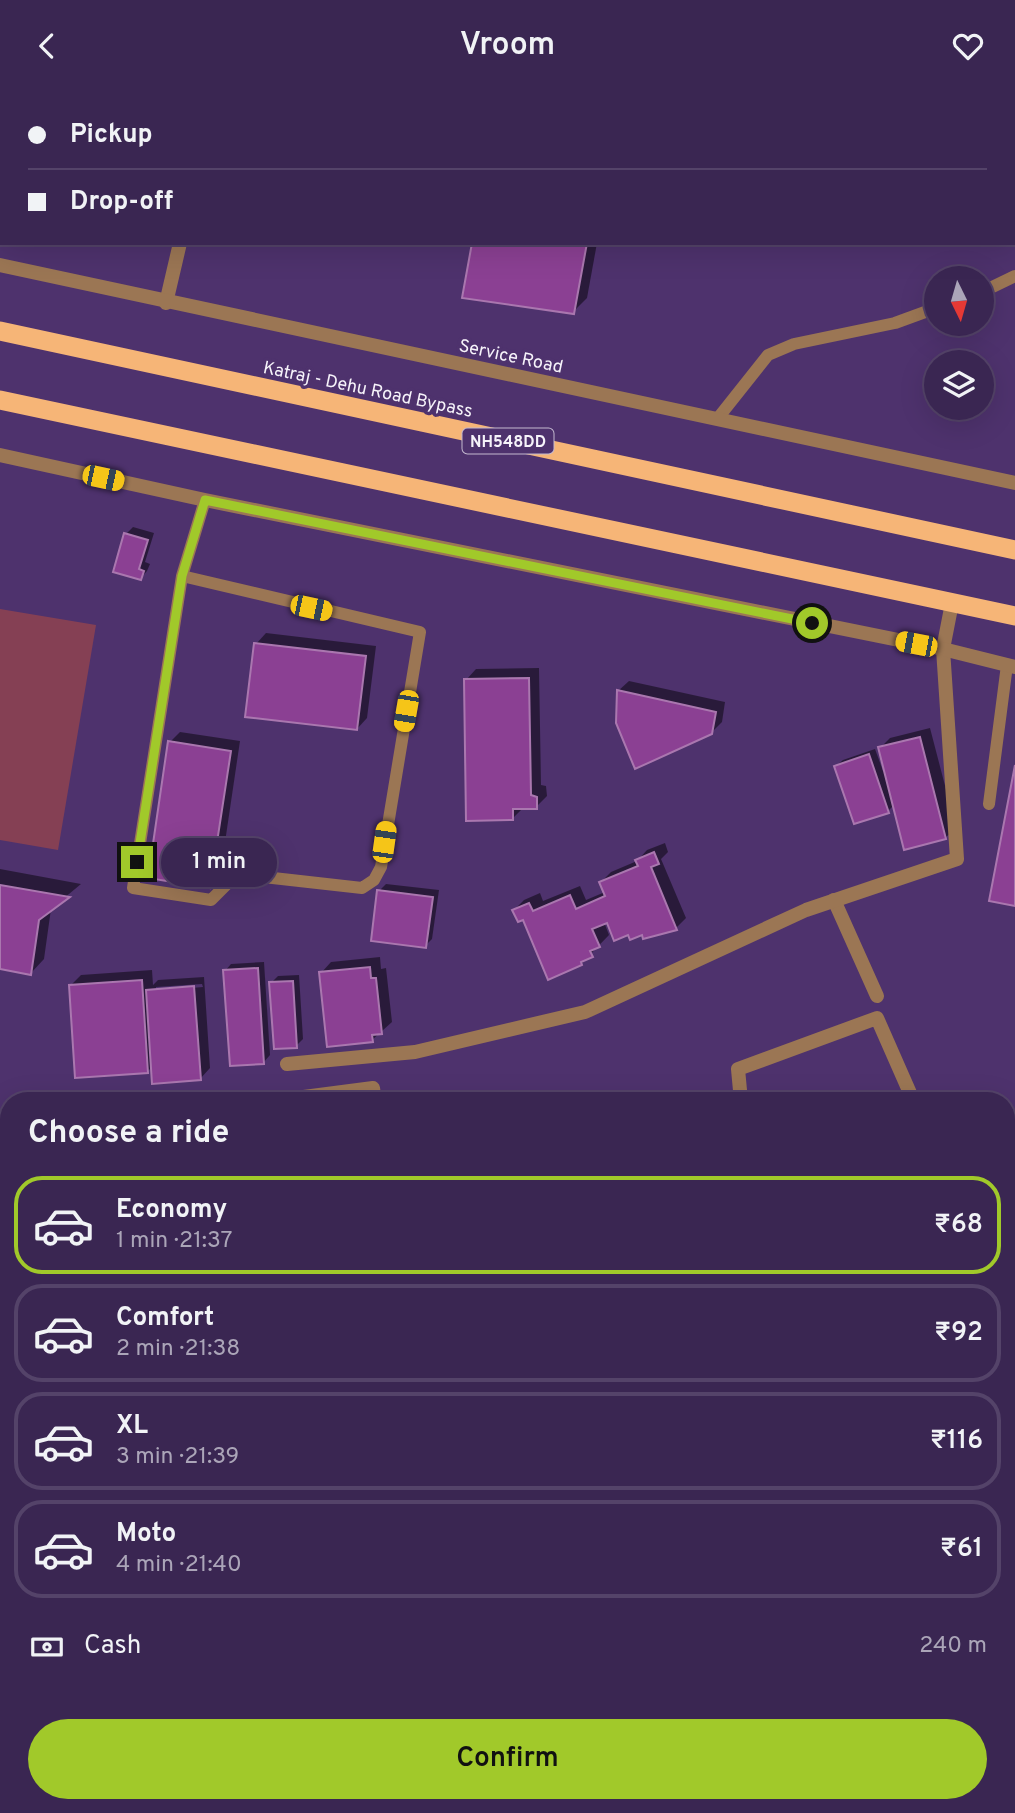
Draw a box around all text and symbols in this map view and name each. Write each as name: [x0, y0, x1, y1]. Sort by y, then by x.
text: Vroom: [460, 26, 555, 66]
icon: back: [28, 27, 66, 65]
icon: heart: [949, 27, 987, 65]
text: Pickup: [70, 119, 153, 152]
text: Drop-off: [70, 186, 173, 219]
north arrow: [924, 266, 994, 336]
map controls: [924, 266, 994, 420]
street label: Service Road: [456, 335, 565, 380]
button: layers: [924, 350, 994, 420]
street label: Katraj - Dehu Road Bypass: [261, 357, 475, 424]
road number: NH548DD: [462, 429, 554, 453]
car: [81, 463, 126, 493]
car: [289, 593, 334, 623]
route start: [796, 607, 828, 639]
car: [894, 630, 939, 658]
car: [393, 688, 420, 734]
car: [371, 820, 398, 864]
callout: 1 min: [162, 837, 277, 887]
route end: [121, 846, 153, 878]
text: 1 min: [192, 848, 246, 877]
text: Choose a ride: [28, 1114, 229, 1154]
icon: car: [32, 1194, 95, 1257]
text: Economy: [116, 1194, 227, 1227]
text: ₹68: [934, 1209, 983, 1242]
text: 1 min · 21:37: [116, 1227, 233, 1256]
icon: car: [32, 1302, 95, 1365]
text: Comfort: [116, 1302, 214, 1335]
text: ₹92: [934, 1317, 983, 1350]
text: 2 min · 21:38: [116, 1335, 240, 1364]
icon: car: [32, 1410, 95, 1473]
text: XL: [116, 1410, 148, 1443]
text: ₹116: [930, 1425, 983, 1458]
text: 3 min · 21:39: [116, 1443, 239, 1472]
icon: car: [32, 1518, 95, 1581]
text: Moto: [116, 1518, 176, 1551]
text: ₹61: [940, 1533, 983, 1566]
text: 4 min · 21:40: [116, 1551, 242, 1580]
icon: cash: [28, 1628, 66, 1666]
text: Cash: [84, 1630, 141, 1663]
text: 240 m: [919, 1632, 987, 1661]
button: Confirm: [28, 1719, 987, 1799]

